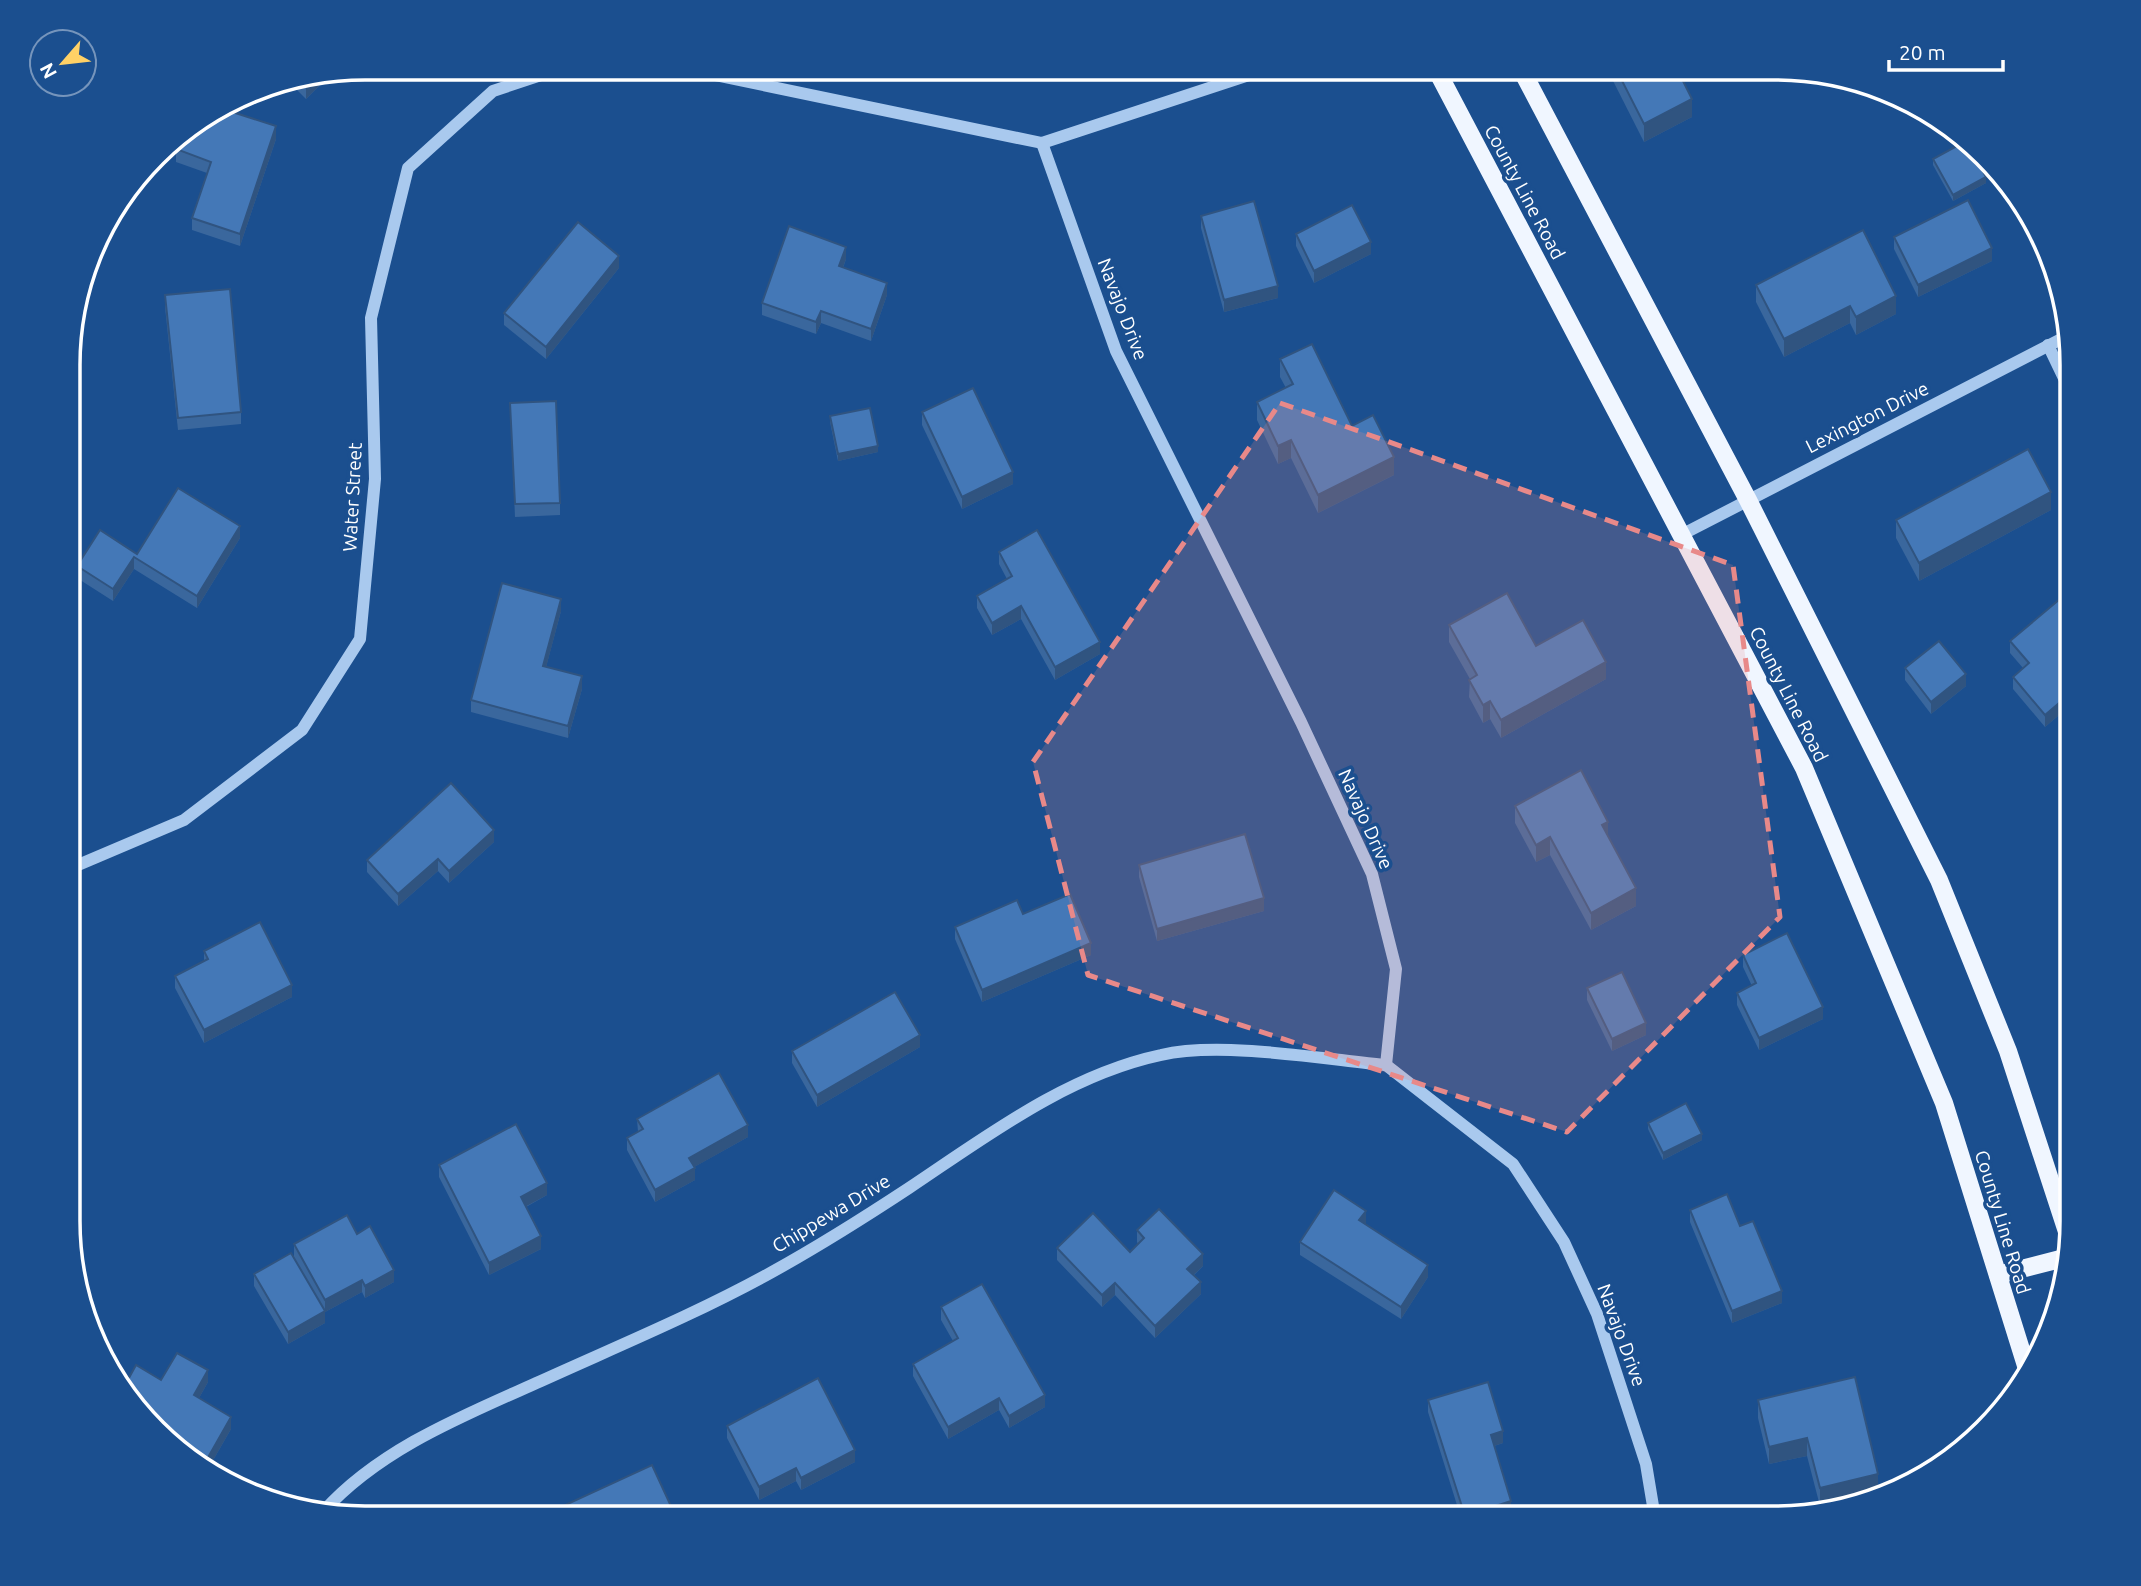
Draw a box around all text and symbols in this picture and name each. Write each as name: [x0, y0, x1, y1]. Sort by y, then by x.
north arrow: [28, 28, 98, 98]
scale bar: [1889, 28, 2003, 72]
text: 20 m: [1899, 40, 1946, 64]
text: N: [35, 60, 61, 82]
street label: County Line Road: [1480, 121, 1570, 263]
street label: Navajo Drive: [1093, 255, 1153, 363]
street label: Lexington Drive: [1802, 377, 1932, 457]
street label: Water Street: [338, 441, 366, 552]
street label: County Line Road: [1745, 623, 1833, 765]
street label: Navajo Drive: [1334, 765, 1398, 873]
street label: County Line Road: [1971, 1147, 2035, 1297]
street label: Chippewa Drive: [768, 1169, 894, 1257]
street label: Navajo Drive: [1593, 1281, 1651, 1389]

